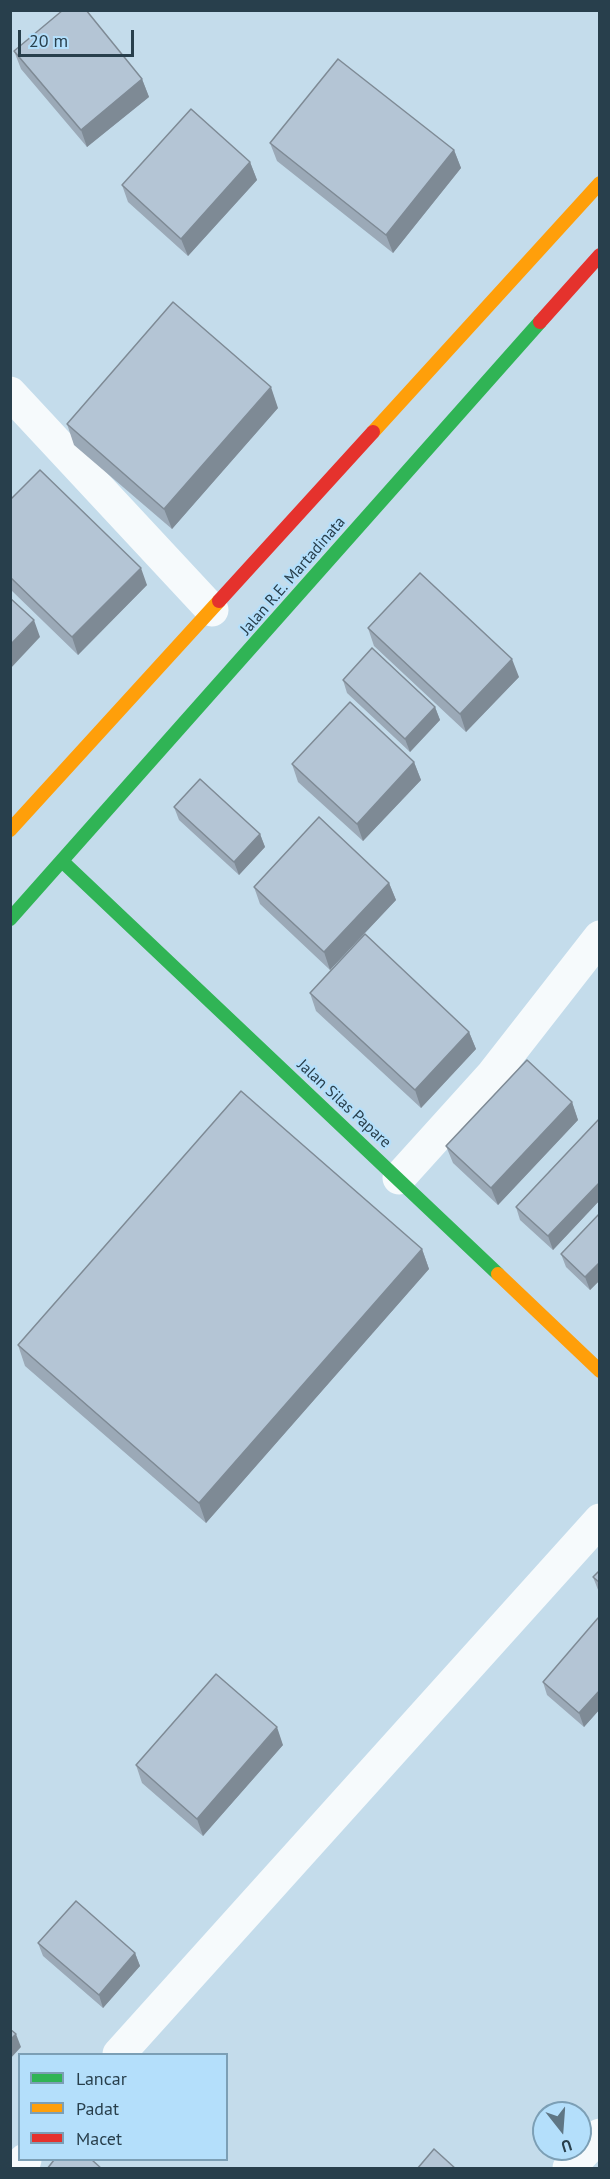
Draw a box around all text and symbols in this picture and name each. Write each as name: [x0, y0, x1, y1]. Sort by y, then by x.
scale bar: [21, 18, 136, 56]
text: 20 m: [29, 29, 68, 52]
street label: Jalan R.E. Martadinata: [236, 513, 350, 639]
street label: Jalan Silas Papare: [293, 1056, 395, 1152]
legend: [18, 2053, 228, 2161]
text: Lancar: [76, 2067, 127, 2090]
text: Padat: [76, 2097, 119, 2120]
north arrow: [532, 2101, 592, 2161]
text: Macet: [76, 2127, 122, 2150]
text: U: [559, 2135, 574, 2157]

